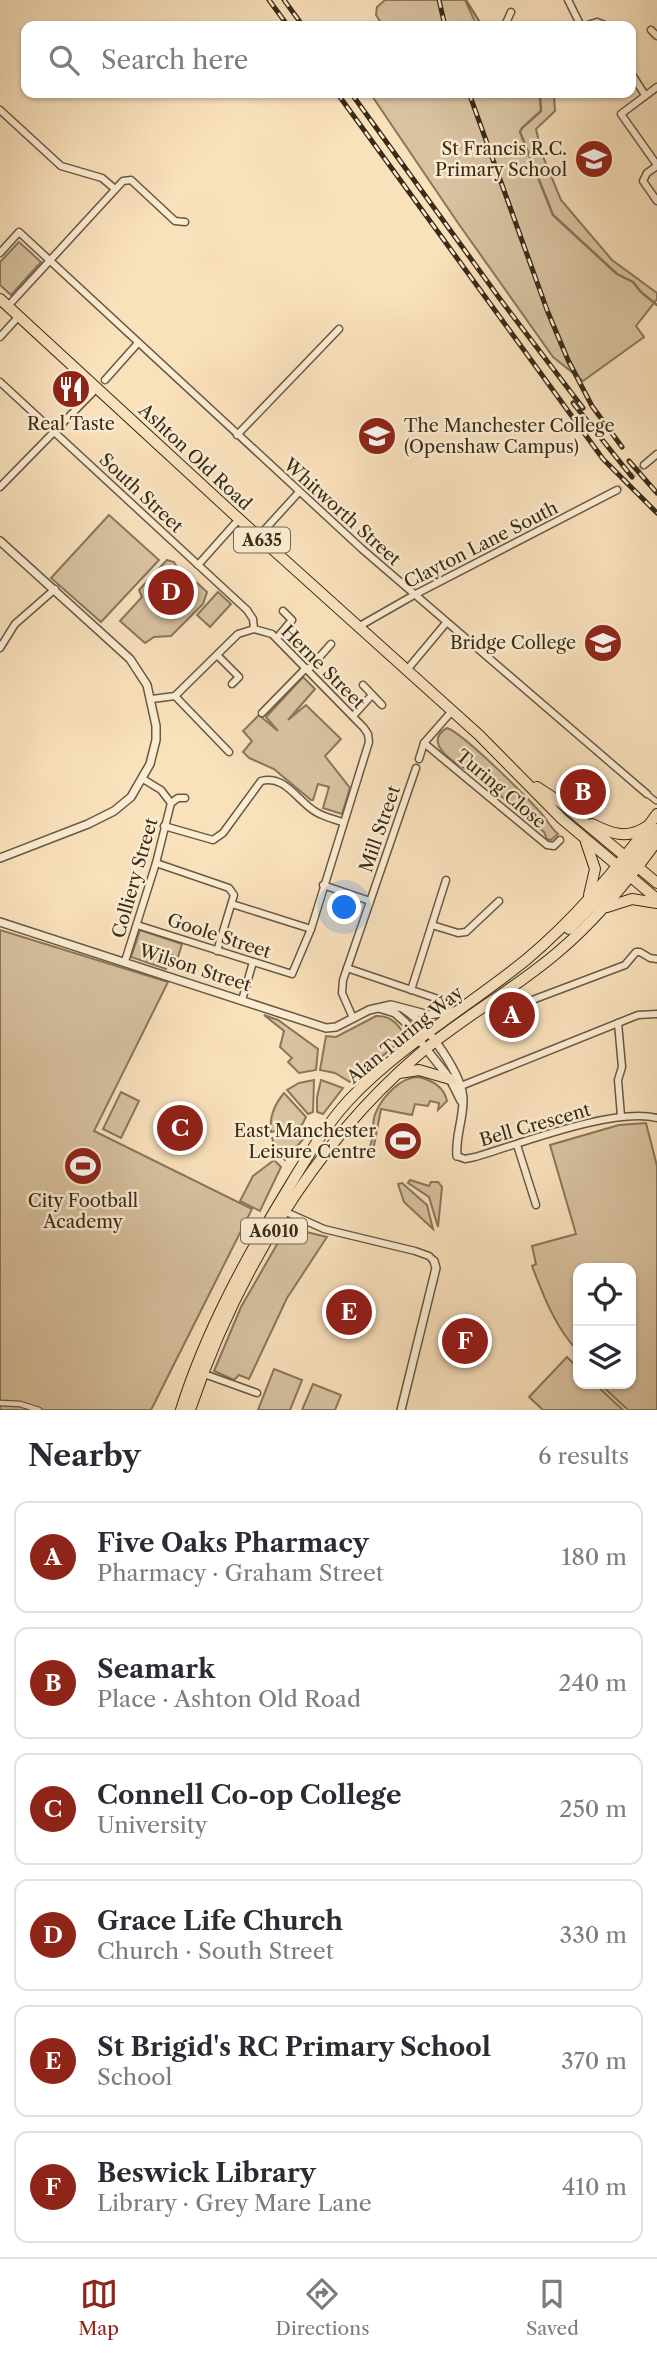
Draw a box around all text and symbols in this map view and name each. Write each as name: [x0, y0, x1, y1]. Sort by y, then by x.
search box: [21, 21, 636, 98]
icon: search: [45, 41, 83, 79]
text: Search here: [101, 44, 248, 76]
place label: St Francis R.C. Primary School: [435, 138, 567, 181]
school or university icon: St Francis R.C. Primary School: [573, 138, 615, 180]
restaurant icon: Real Taste: [50, 368, 92, 410]
street label: Ashton Old Road: [133, 398, 256, 515]
place label: Real Taste: [27, 413, 115, 435]
school or university icon: The Manchester College (Openshaw Campus): [356, 415, 398, 457]
place label: The Manchester College (Openshaw Campus): [404, 415, 615, 458]
street label: South Street: [95, 449, 188, 538]
street label: Whitworth Street: [278, 453, 405, 571]
street label: Clayton Lane South: [400, 497, 562, 593]
road number: A635: [234, 527, 290, 552]
pin: D: [148, 566, 194, 618]
street label: Herne Street: [276, 620, 370, 714]
school or university icon: Bridge College: [582, 622, 624, 664]
place label: Bridge College: [450, 632, 576, 654]
street label: Turing Close: [452, 745, 550, 833]
pin: B: [560, 766, 606, 818]
street label: Mill Street: [355, 782, 405, 875]
street label: Colliery Street: [107, 815, 163, 941]
your location: [327, 890, 361, 924]
street label: Goole Street: [164, 909, 274, 963]
street label: Wilson Street: [135, 939, 254, 997]
street label: Alan Turing Way: [342, 981, 468, 1089]
pin: A: [489, 989, 535, 1041]
street label: Bell Crescent: [477, 1098, 594, 1151]
pin: C: [157, 1102, 203, 1154]
place label: East Manchester Leisure Centre: [234, 1120, 376, 1163]
sports icon: East Manchester Leisure Centre: [382, 1120, 424, 1162]
sports icon: City Football Academy: [62, 1145, 104, 1187]
place label: City Football Academy: [28, 1190, 138, 1233]
road number: A6010: [241, 1218, 307, 1244]
map controls: [573, 1263, 636, 1389]
button: locate: [573, 1263, 636, 1326]
pin: E: [326, 1286, 372, 1338]
pin: F: [442, 1315, 488, 1367]
button: layers: [573, 1326, 636, 1389]
text: Nearby: [28, 1437, 141, 1474]
text: 6 results: [538, 1442, 629, 1470]
text: Five Oaks Pharmacy: [97, 1527, 369, 1559]
text: A: [44, 1543, 62, 1571]
text: 180 m: [562, 1543, 627, 1571]
text: Pharmacy · Graham Street: [97, 1559, 384, 1587]
text: Seamark: [97, 1653, 215, 1685]
text: B: [44, 1669, 62, 1697]
text: 240 m: [558, 1669, 627, 1697]
text: Place · Ashton Old Road: [97, 1685, 361, 1713]
text: Connell Co-op College: [97, 1779, 402, 1811]
text: C: [44, 1795, 62, 1823]
text: 250 m: [559, 1795, 627, 1823]
text: University: [97, 1811, 208, 1839]
text: Grace Life Church: [97, 1905, 343, 1937]
text: D: [43, 1921, 63, 1949]
text: 330 m: [560, 1921, 627, 1949]
text: Church · South Street: [97, 1937, 334, 1965]
text: St Brigid's RC Primary School: [97, 2031, 491, 2063]
text: E: [45, 2047, 61, 2075]
text: 370 m: [561, 2047, 627, 2075]
text: School: [97, 2063, 172, 2091]
text: Beswick Library: [97, 2157, 316, 2189]
text: F: [45, 2173, 61, 2201]
text: 410 m: [562, 2173, 627, 2201]
text: Library · Grey Mare Lane: [97, 2189, 372, 2217]
tab: Map: [78, 2275, 119, 2340]
tab: Directions: [276, 2275, 369, 2340]
tab: Saved: [526, 2275, 579, 2340]

